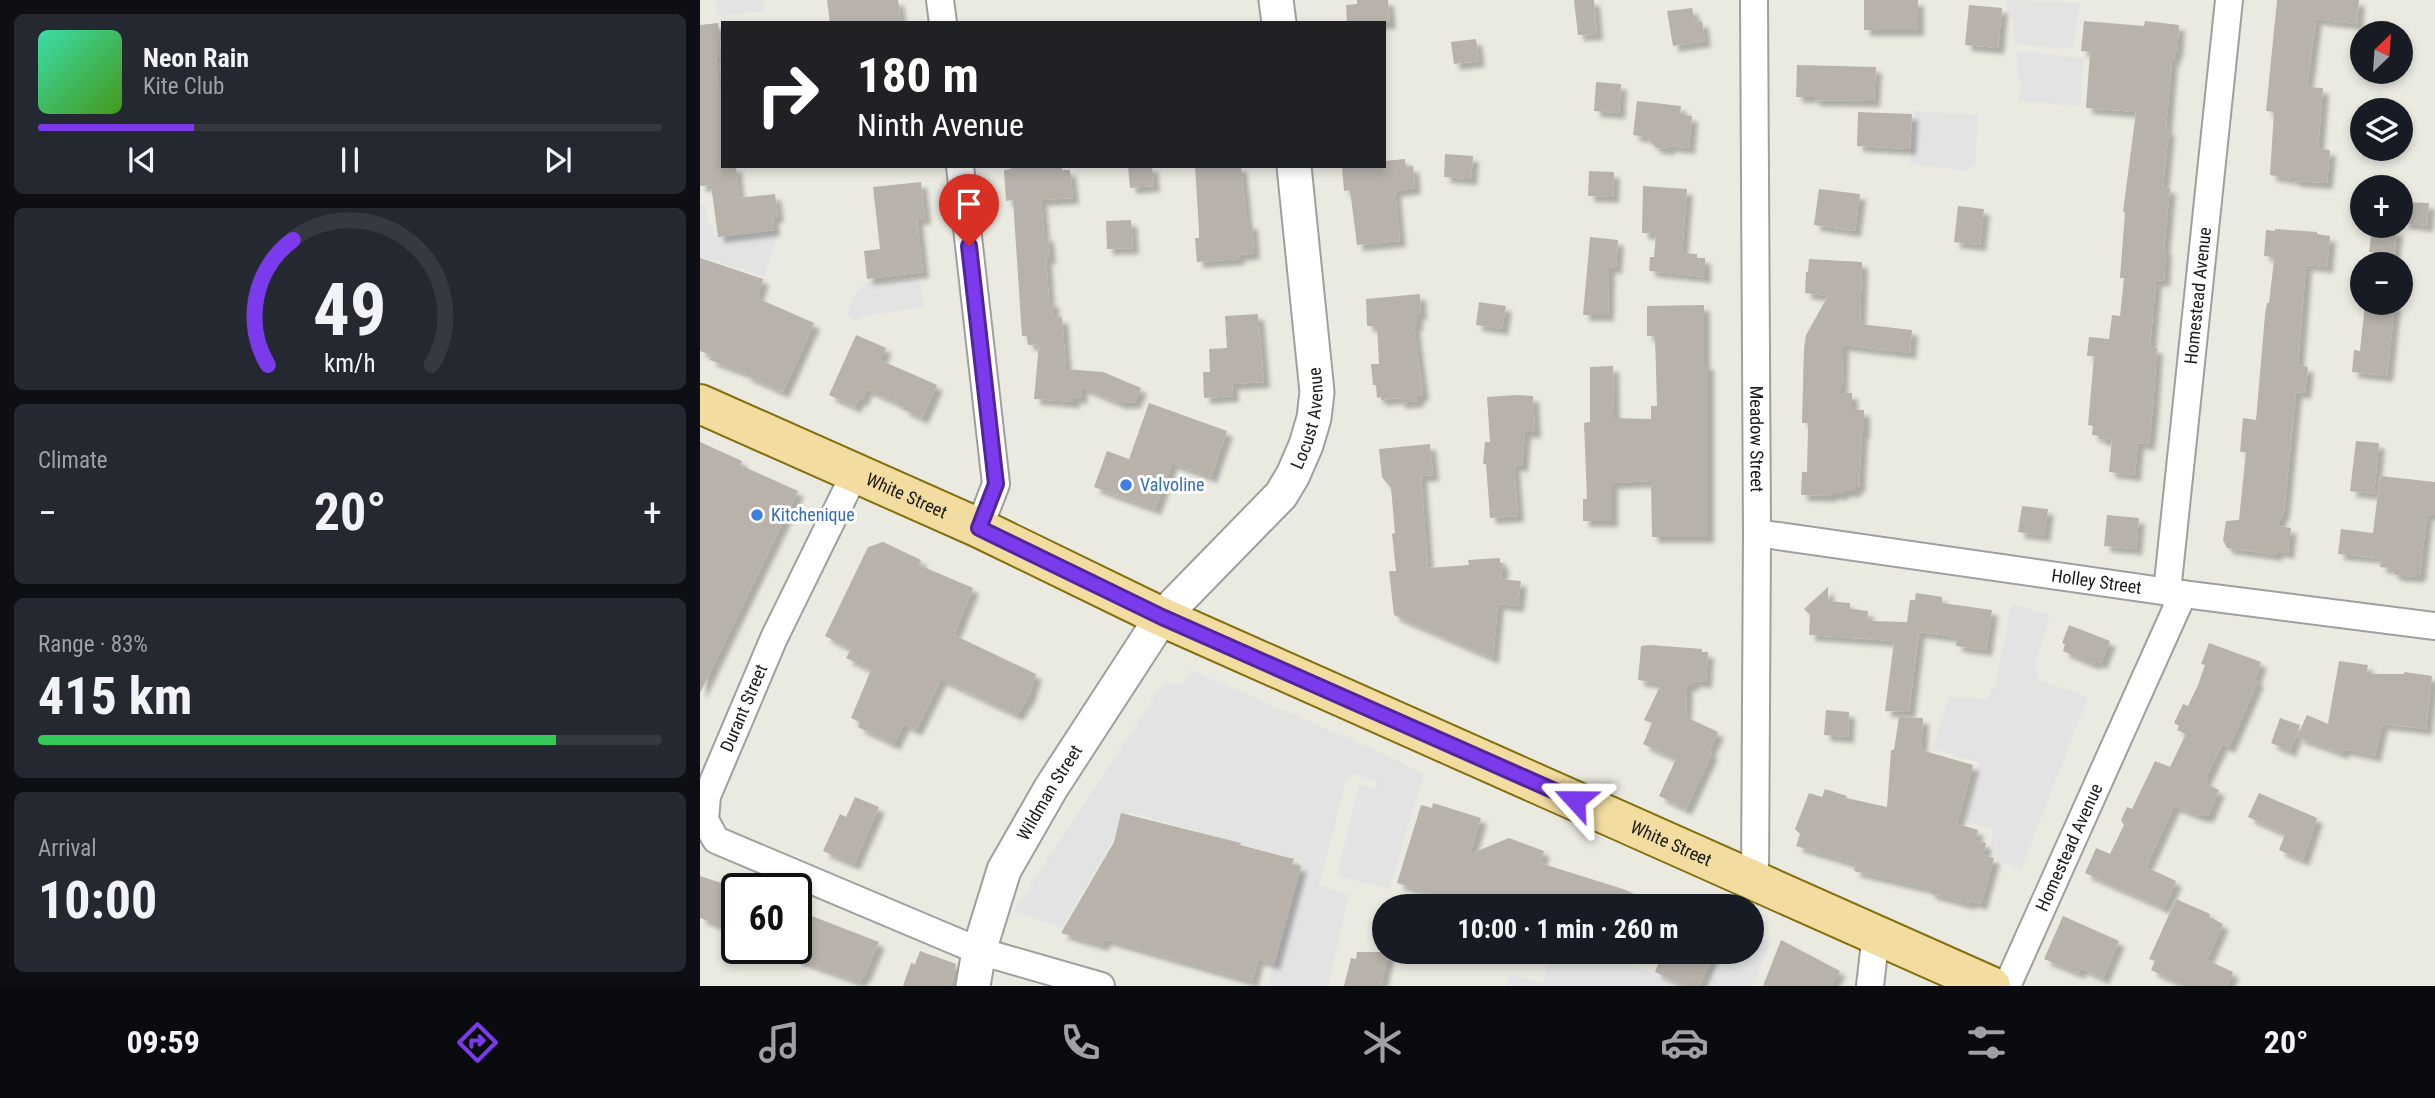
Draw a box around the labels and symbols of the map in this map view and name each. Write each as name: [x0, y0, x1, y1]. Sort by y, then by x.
north arrow: [2350, 21, 2413, 84]
pin: [939, 174, 999, 246]
street label: Homestead Avenue: [2180, 226, 2215, 365]
street label: Locust Avenue: [1286, 366, 1327, 472]
street label: Meadow Street: [1746, 386, 1768, 492]
street label: White Street: [863, 468, 951, 523]
place label: Valvoline: [1140, 474, 1204, 495]
marker: Valvoline: [1118, 477, 1134, 493]
place label: Kitchenique: [771, 504, 855, 525]
marker: Kitchenique: [749, 507, 765, 523]
street label: Holley Street: [2050, 564, 2143, 598]
street label: Durant Street: [716, 661, 771, 755]
street label: Wildman Street: [1012, 741, 1086, 844]
position arrow: [1538, 763, 1612, 837]
street label: Homestead Avenue: [2031, 780, 2107, 914]
street label: White Street: [1627, 816, 1715, 870]
speed limit sign: 60: [721, 873, 812, 964]

